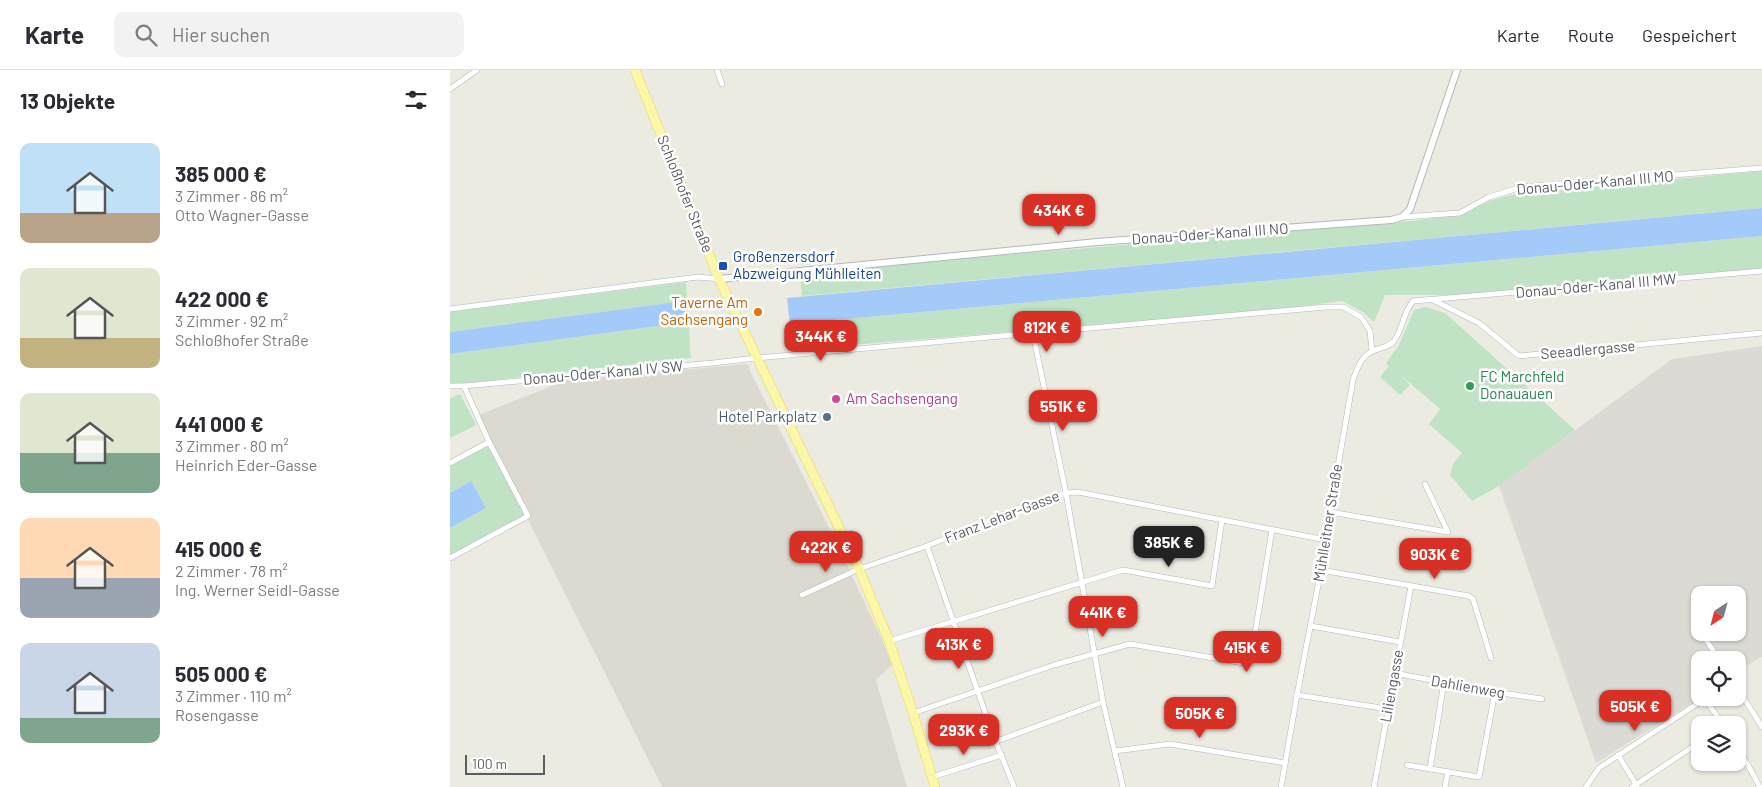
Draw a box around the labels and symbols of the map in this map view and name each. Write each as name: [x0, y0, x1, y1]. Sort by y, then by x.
street label: Schloßhofer Straße: [654, 132, 718, 255]
street label: Donau-Oder-Kanal III MO: [1516, 166, 1674, 198]
pin: 434K €: [1018, 194, 1100, 236]
street label: Donau-Oder-Kanal III NO: [1131, 219, 1289, 247]
place label: Großenzersdorf Abzweigung Mühlleiten: [733, 247, 881, 282]
marker: Großenzersdorf Abzweigung Mühlleiten: [717, 260, 729, 272]
street label: Donau-Oder-Kanal III MW: [1515, 269, 1677, 301]
place label: Taverne Am Sachsengang: [661, 293, 748, 328]
marker: Taverne Am Sachsengang: [752, 306, 764, 318]
pin: 812K €: [1006, 310, 1088, 353]
pin: 344K €: [780, 320, 862, 362]
street label: Seeadlergasse: [1540, 336, 1636, 362]
street label: Donau-Oder-Kanal IV SW: [522, 356, 684, 388]
place label: FC Marchfeld Donauauen: [1480, 367, 1565, 402]
marker: FC Marchfeld Donauauen: [1464, 380, 1476, 392]
place label: Am Sachsengang: [846, 389, 958, 407]
pin: 551K €: [1022, 390, 1104, 432]
marker: Am Sachsengang: [830, 393, 842, 405]
place label: Hotel Parkplatz: [718, 407, 817, 425]
marker: Hotel Parkplatz: [821, 411, 833, 423]
street label: Mühlleitner Straße: [1309, 463, 1345, 583]
street label: Franz Lehar-Gasse: [942, 486, 1062, 546]
pin: 385K €: [1128, 526, 1210, 568]
pin: 422K €: [785, 530, 867, 573]
pin: 903K €: [1394, 538, 1476, 580]
north arrow: [1691, 586, 1746, 641]
pin: 441K €: [1062, 596, 1144, 638]
pin: 413K €: [918, 628, 1000, 670]
pin: 415K €: [1206, 630, 1288, 673]
street label: Liliengasse: [1376, 648, 1406, 724]
street label: Dahlienweg: [1430, 671, 1507, 701]
pin: 505K €: [1594, 690, 1676, 732]
pin: 505K €: [1159, 696, 1241, 739]
pin: 293K €: [923, 714, 1005, 756]
scale bar: [465, 752, 545, 775]

